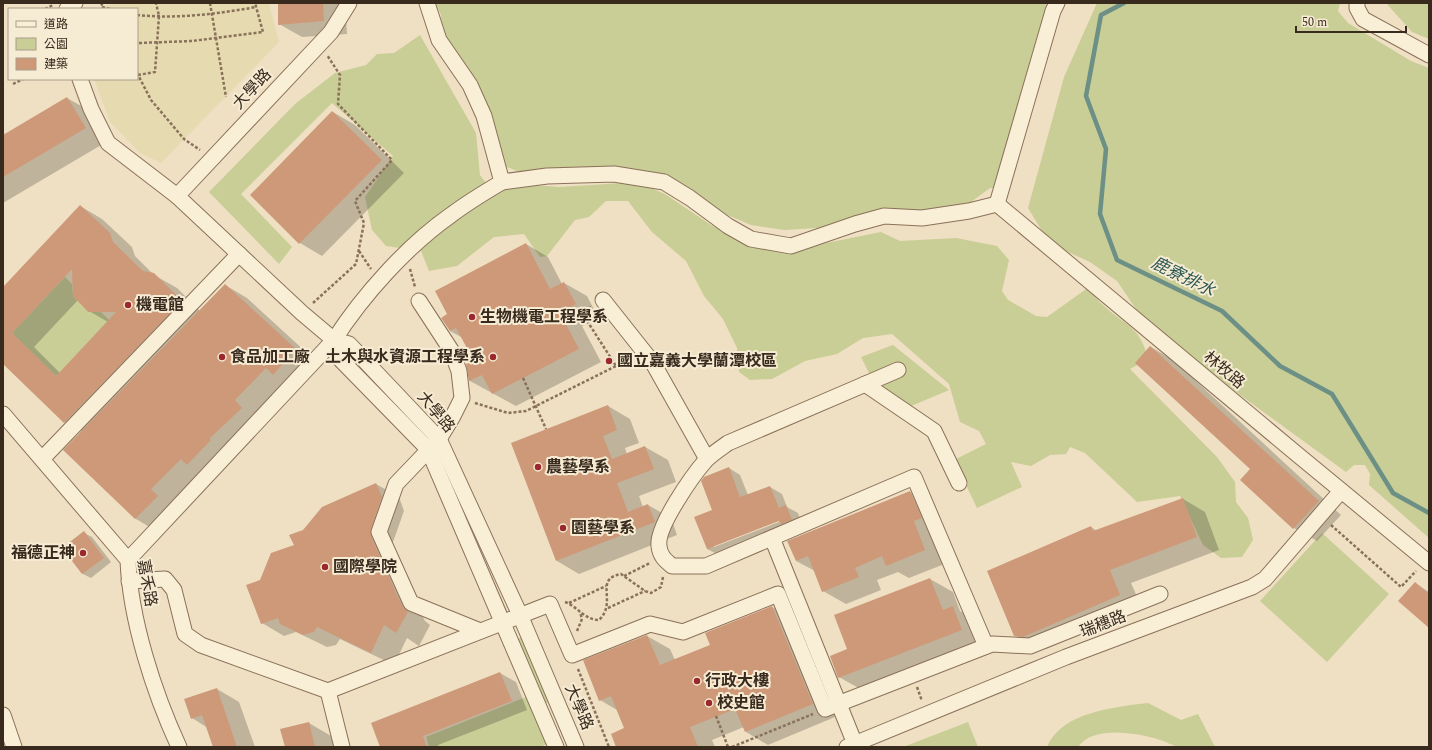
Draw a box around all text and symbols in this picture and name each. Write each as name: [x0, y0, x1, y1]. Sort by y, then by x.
legend: [8, 8, 138, 80]
scale bar: [1296, 8, 1406, 34]
text: 50 m: [1302, 13, 1327, 32]
text: 道路: [44, 15, 68, 34]
text: 公園: [44, 35, 68, 54]
text: 建築: [44, 55, 68, 74]
street label: 大學路: [227, 63, 277, 115]
water label: 鹿寮排水: [1147, 250, 1220, 304]
place label: 機電館: [136, 293, 184, 317]
marker: 機電館: [123, 300, 133, 310]
place label: 生物機電工程學系: [480, 305, 608, 329]
marker: 生物機電工程學系: [467, 312, 477, 322]
place label: 食品加工廠: [230, 345, 310, 369]
place label: 土木與水資源工程學系: [325, 345, 485, 369]
street label: 林牧路: [1198, 345, 1250, 395]
place label: 國立嘉義大學蘭潭校區: [617, 349, 777, 373]
marker: 食品加工廠: [217, 352, 227, 362]
marker: 土木與水資源工程學系: [488, 352, 498, 362]
marker: 國立嘉義大學蘭潭校區: [604, 356, 614, 366]
street label: 大學路: [411, 386, 461, 438]
place label: 農藝學系: [546, 455, 610, 479]
marker: 農藝學系: [533, 462, 543, 472]
place label: 園藝學系: [571, 516, 635, 540]
marker: 園藝學系: [558, 523, 568, 533]
place label: 福德正神: [11, 541, 75, 565]
marker: 福德正神: [78, 548, 88, 558]
place label: 國際學院: [333, 555, 397, 579]
street label: 嘉禾路: [131, 557, 163, 609]
marker: 國際學院: [320, 562, 330, 572]
street label: 瑞穗路: [1076, 604, 1130, 644]
place label: 行政大樓: [705, 669, 769, 693]
marker: 行政大樓: [692, 676, 702, 686]
street label: 大學路: [559, 680, 599, 734]
place label: 校史館: [717, 691, 765, 715]
marker: 校史館: [704, 698, 714, 708]

